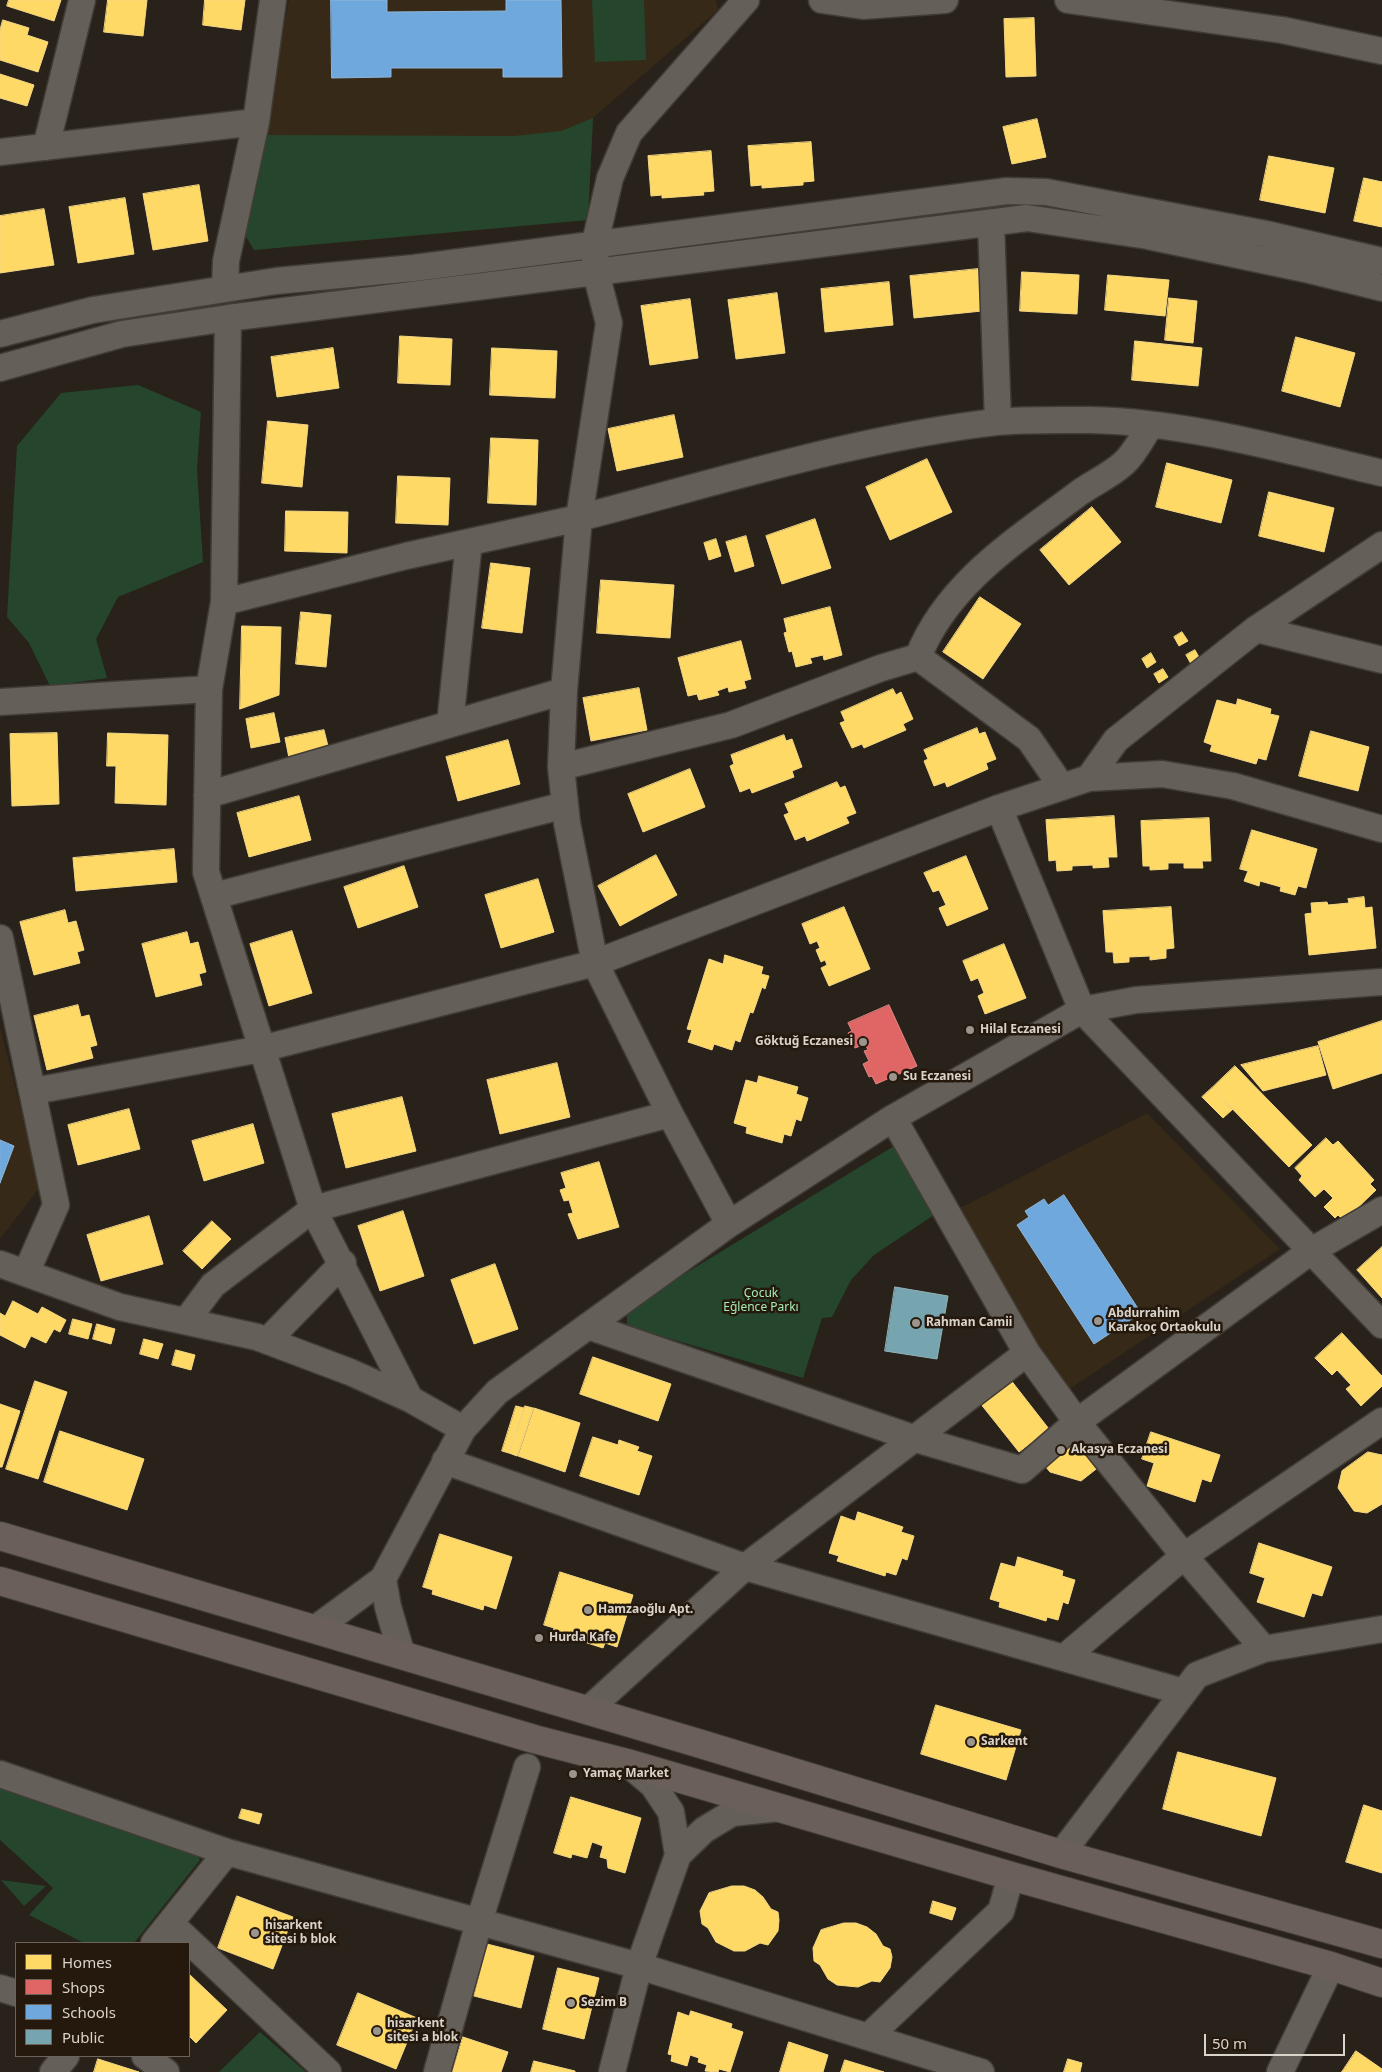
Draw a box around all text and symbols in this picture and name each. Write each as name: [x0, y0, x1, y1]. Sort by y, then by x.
place label: Hilal Eczanesi: [980, 1023, 1061, 1037]
marker: Hilal Eczanesi: [964, 1024, 976, 1036]
place label: Göktuğ Eczanesi: [755, 1035, 853, 1049]
marker: Göktuğ Eczanesi: [857, 1036, 869, 1048]
place label: Su Eczanesi: [903, 1070, 971, 1084]
marker: Su Eczanesi: [887, 1071, 899, 1083]
park label: Çocuk Eğlence Parkı: [723, 1287, 799, 1315]
place label: Abdurrahim Karakoç Ortaokulu: [1108, 1307, 1221, 1335]
marker: Abdurrahim Karakoç Ortaokulu: [1092, 1315, 1104, 1327]
place label: Rahman Camii: [926, 1316, 1012, 1330]
marker: Rahman Camii: [910, 1317, 922, 1329]
place label: Akasya Eczanesi: [1071, 1443, 1168, 1457]
marker: Akasya Eczanesi: [1055, 1444, 1067, 1456]
place label: Hamzaoğlu Apt.: [598, 1603, 693, 1617]
marker: Hamzaoğlu Apt.: [582, 1604, 594, 1616]
place label: Hurda Kafe: [549, 1631, 616, 1645]
marker: Hurda Kafe: [533, 1632, 545, 1644]
place label: Sarkent: [981, 1735, 1028, 1749]
marker: Sarkent: [965, 1736, 977, 1748]
place label: Yamaç Market: [583, 1767, 669, 1781]
marker: Yamaç Market: [567, 1768, 579, 1780]
place label: hisarkent sitesi b blok: [265, 1919, 337, 1947]
marker: hisarkent sitesi b blok: [249, 1927, 261, 1939]
legend: [15, 1942, 190, 2057]
text: Homes: [62, 1952, 112, 1972]
text: Shops: [62, 1977, 105, 1997]
place label: Sezim B: [581, 1996, 627, 2010]
marker: Sezim B: [565, 1997, 577, 2009]
text: Schools: [62, 2002, 116, 2022]
place label: hisarkent sitesi a blok: [387, 2017, 458, 2045]
scale bar: [1207, 2024, 1348, 2056]
marker: hisarkent sitesi a blok: [371, 2025, 383, 2037]
text: Public: [62, 2027, 105, 2047]
text: 50 m: [1212, 2033, 1247, 2053]

